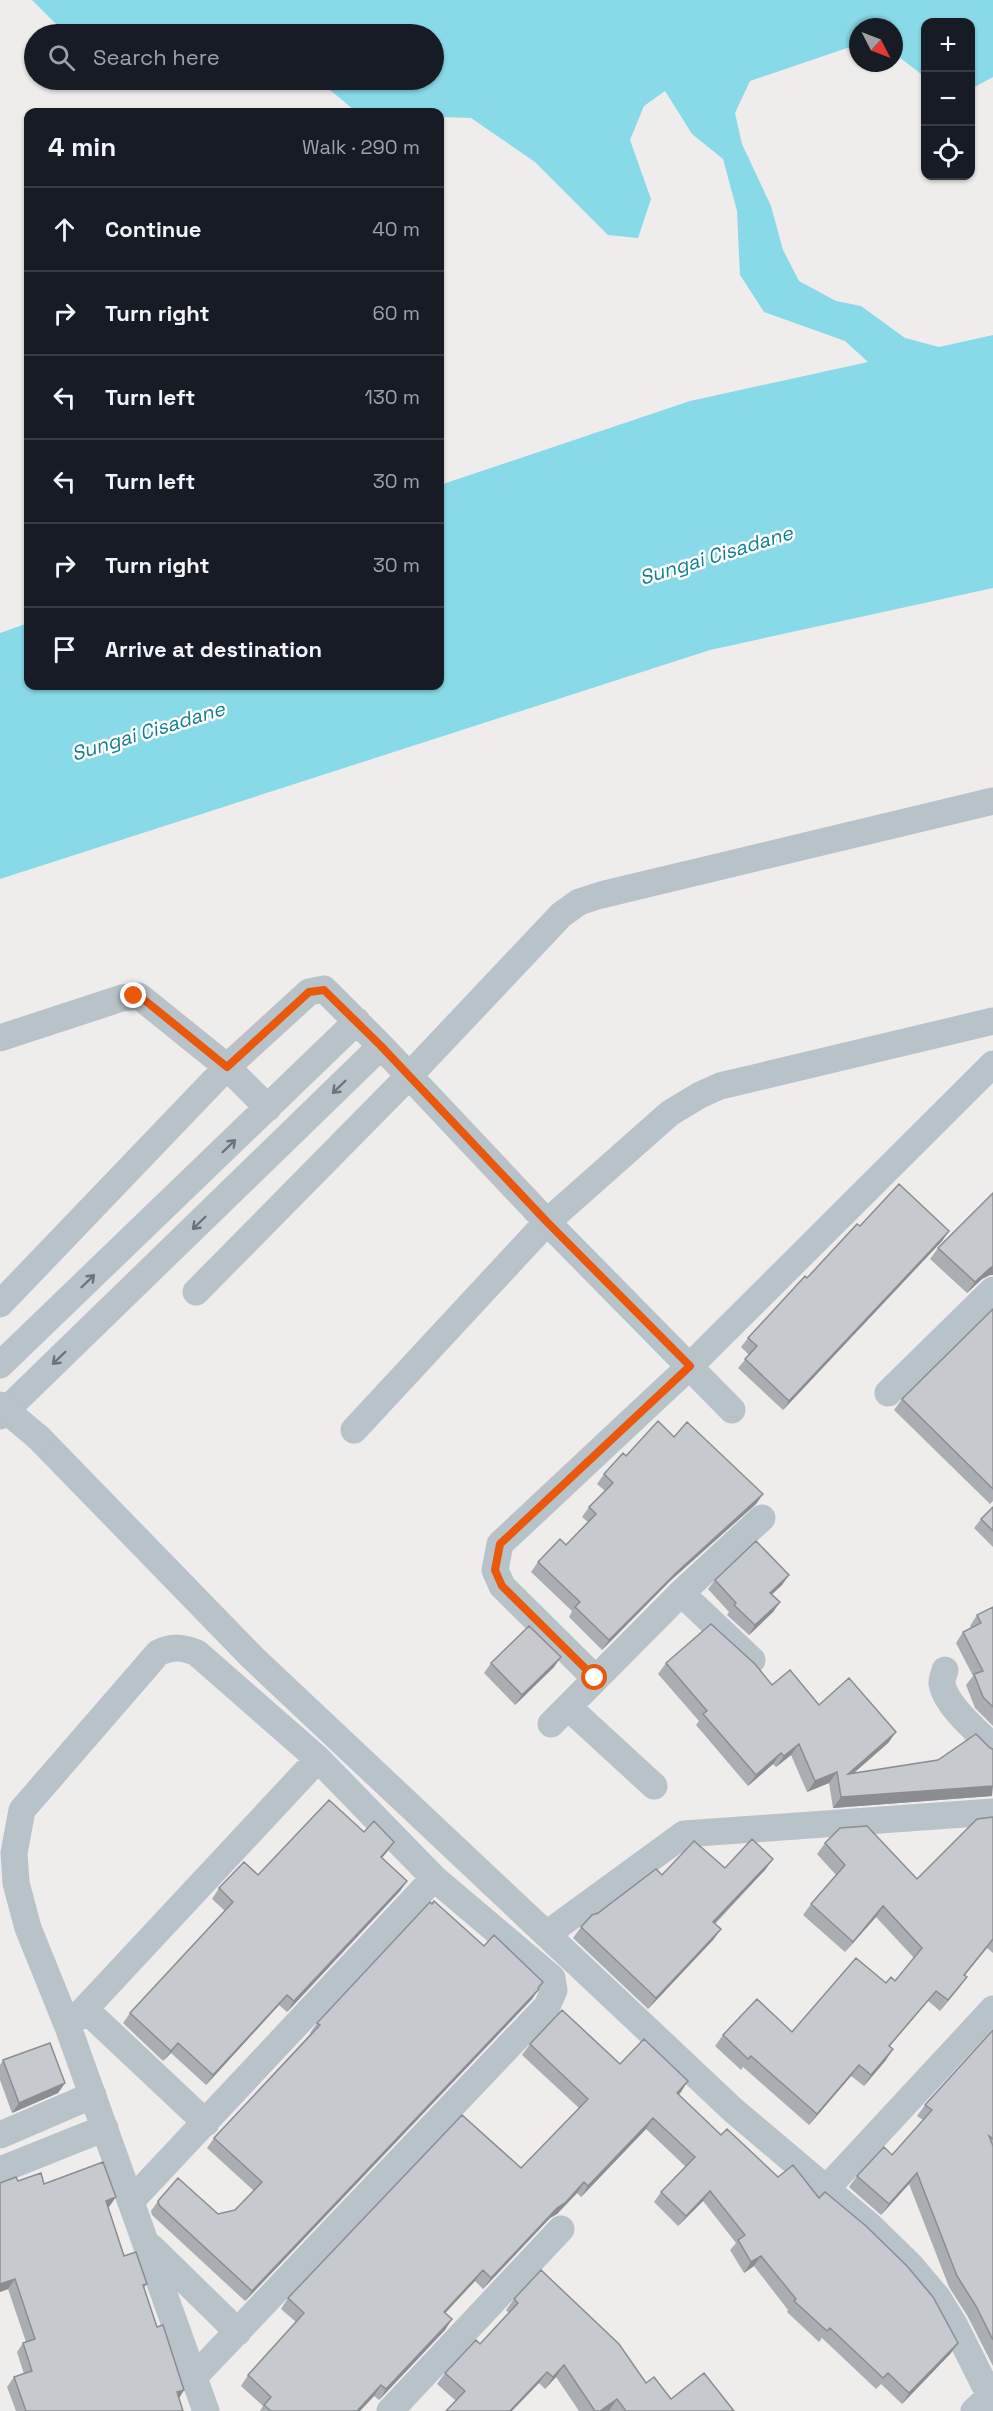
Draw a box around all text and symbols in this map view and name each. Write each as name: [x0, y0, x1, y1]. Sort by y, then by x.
north arrow: [849, 18, 903, 72]
map controls: [921, 18, 975, 180]
button: +: [921, 18, 975, 72]
search box: [24, 24, 444, 90]
icon: search: [45, 41, 78, 74]
text: Search here: [93, 43, 220, 71]
button: −: [921, 72, 975, 126]
button: locate: [921, 126, 975, 180]
text: 4 min: [48, 130, 116, 164]
text: Walk · 290 m: [302, 134, 420, 160]
icon: ahead: [48, 213, 81, 246]
text: Continue: [105, 215, 201, 243]
text: 40 m: [372, 216, 420, 242]
icon: right: [48, 297, 81, 330]
text: Turn right: [105, 299, 210, 327]
text: 60 m: [373, 300, 420, 326]
icon: left: [48, 381, 81, 414]
text: Turn left: [105, 383, 195, 411]
text: 130 m: [364, 384, 420, 410]
icon: left: [48, 465, 81, 498]
text: Turn left: [105, 467, 195, 495]
text: 30 m: [373, 468, 420, 494]
water label: Sungai Cisadane: [636, 519, 797, 591]
icon: right: [48, 549, 81, 582]
text: Turn right: [105, 551, 210, 579]
text: 30 m: [373, 552, 420, 578]
icon: arrive: [48, 633, 81, 666]
text: Arrive at destination: [105, 635, 322, 663]
water label: Sungai Cisadane: [68, 695, 229, 767]
route end: [120, 982, 146, 1008]
one-way arrow: [332, 1080, 347, 1094]
one-way arrow: [221, 1139, 236, 1153]
one-way arrow: [192, 1215, 207, 1230]
one-way arrow: [80, 1274, 95, 1288]
one-way arrow: [52, 1351, 67, 1366]
route start: [581, 1664, 607, 1690]

